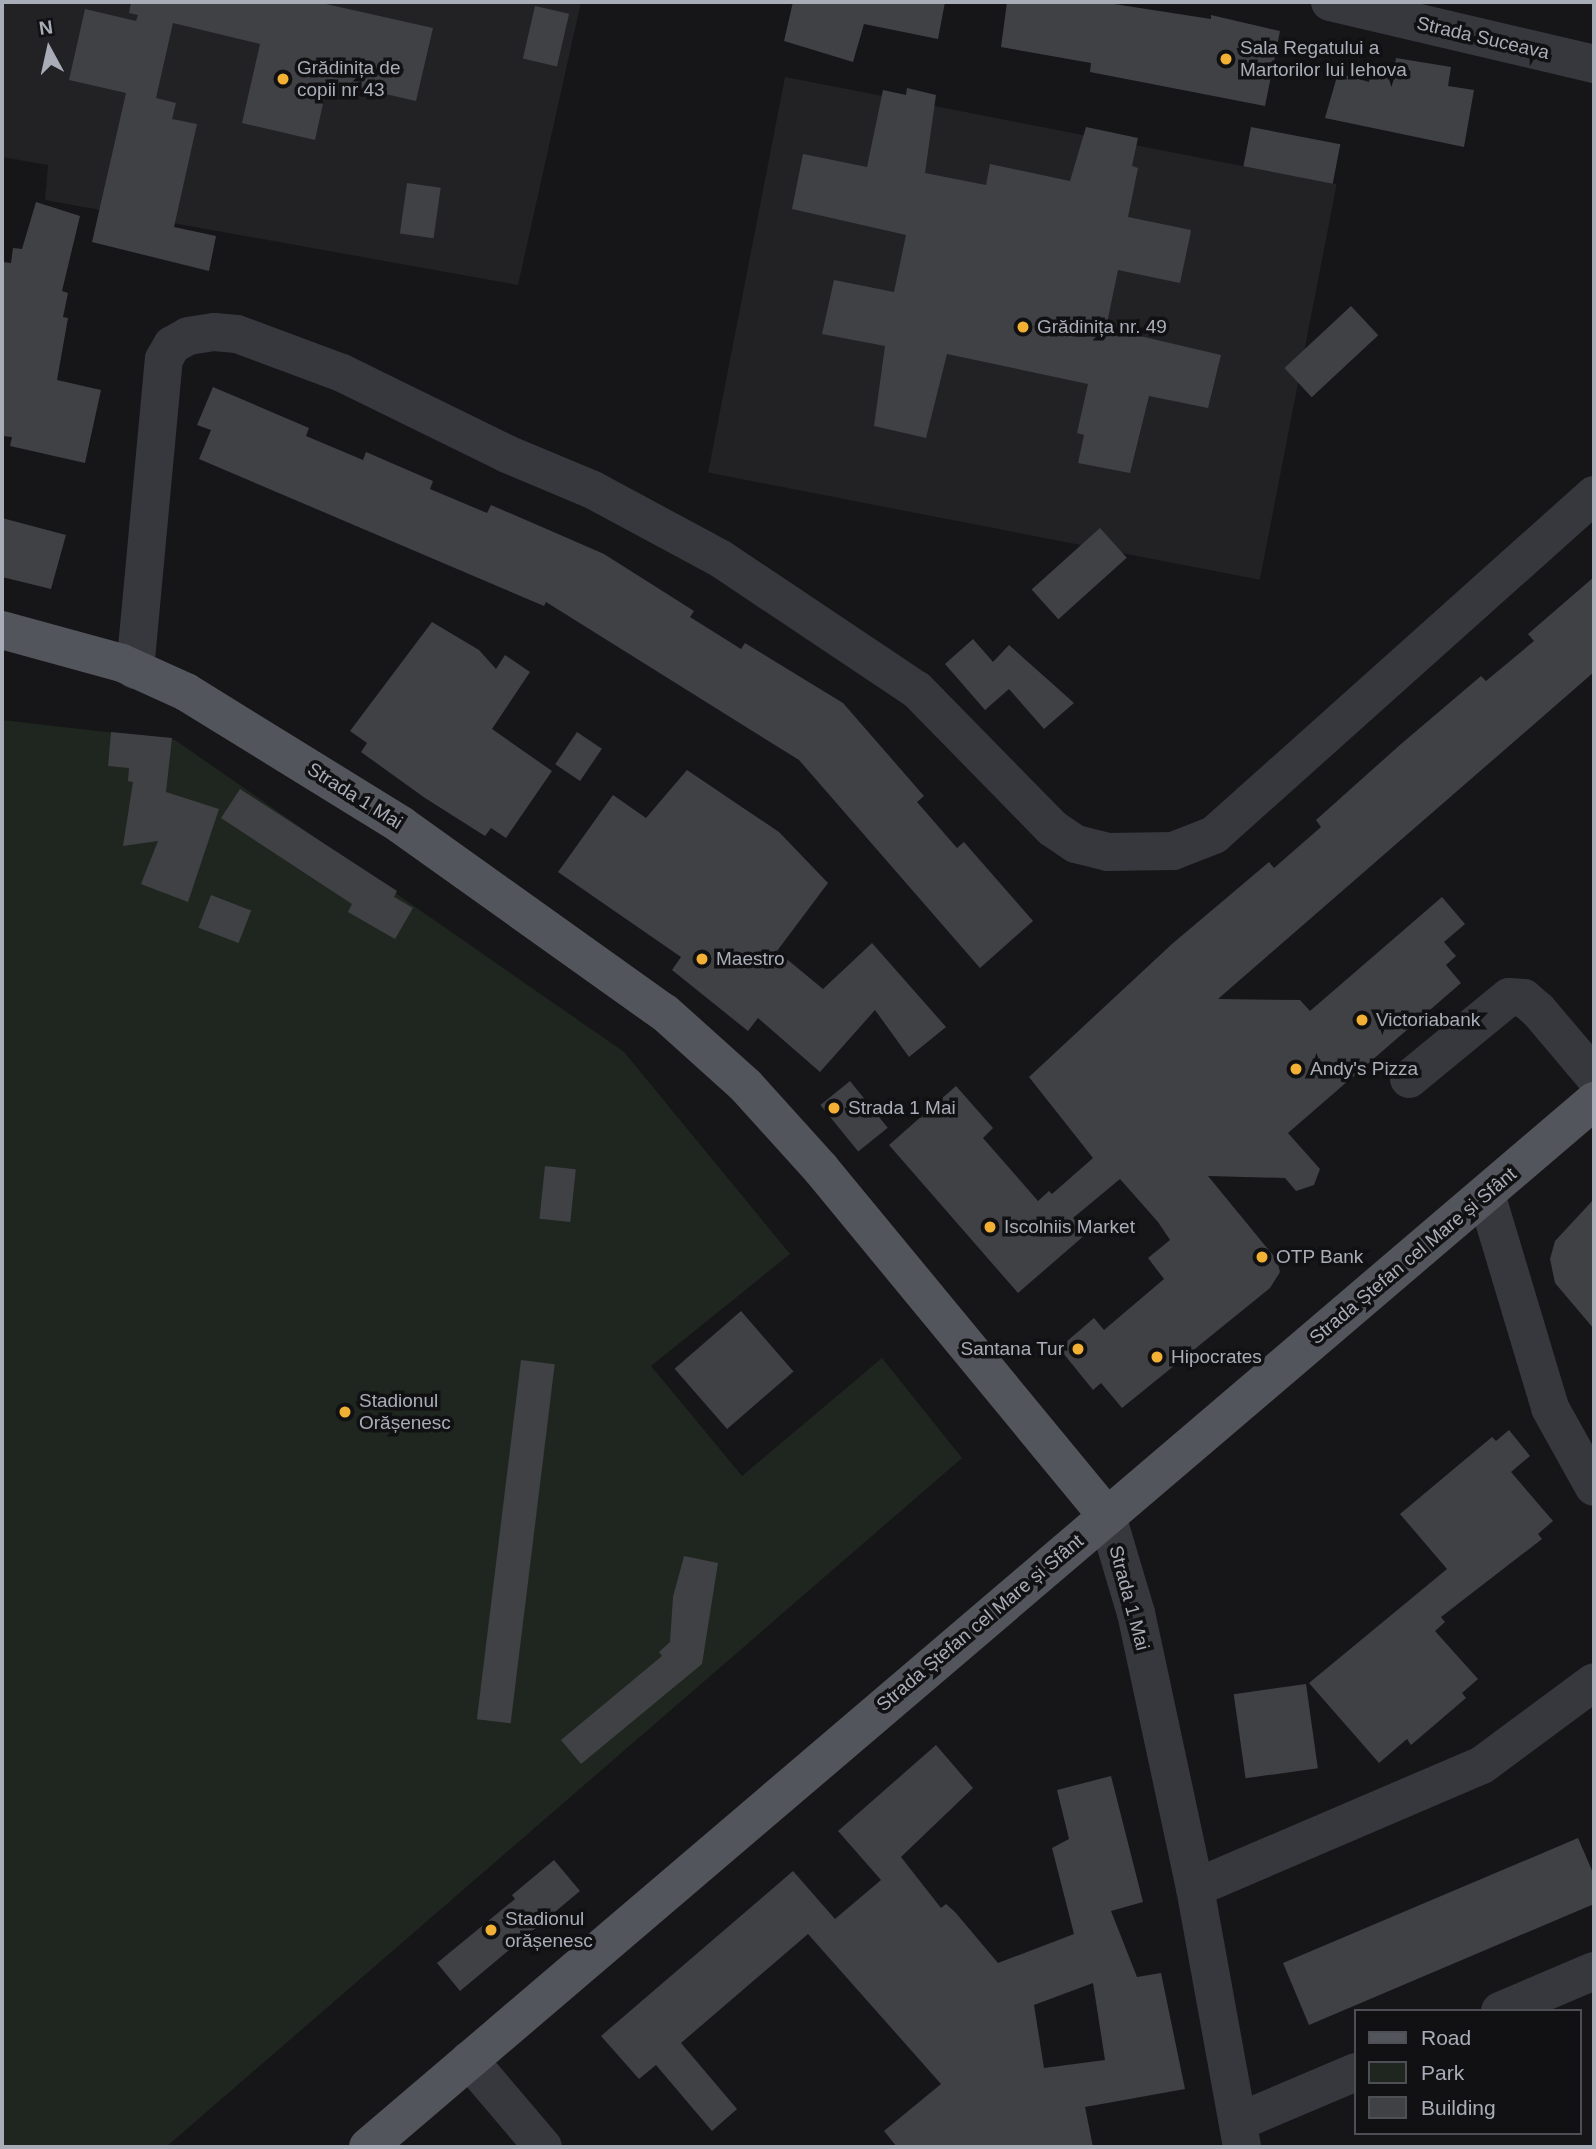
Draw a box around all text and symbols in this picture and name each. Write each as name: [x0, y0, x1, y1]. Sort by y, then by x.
street label: Strada Suceava: [1415, 12, 1551, 64]
north arrow: [14, 14, 84, 84]
text: N: [38, 16, 54, 39]
place label: Sala Regatului a Martorilor lui Iehova: [1240, 37, 1407, 81]
marker: Sala Regatului a Martorilor lui Iehova: [1218, 51, 1234, 67]
place label: Grădinița de copii nr 43: [297, 57, 401, 101]
marker: Grădinița de copii nr 43: [275, 71, 291, 87]
place label: Grădinița nr. 49: [1037, 316, 1167, 338]
marker: Grădinița nr. 49: [1015, 319, 1031, 335]
street label: Strada 1 Mai: [303, 758, 407, 834]
place label: Maestro: [716, 948, 785, 970]
marker: Maestro: [694, 951, 710, 967]
place label: Victoriabank: [1376, 1009, 1480, 1031]
marker: Victoriabank: [1354, 1012, 1370, 1028]
place label: Andy's Pizza: [1310, 1058, 1418, 1080]
marker: Andy's Pizza: [1288, 1061, 1304, 1077]
place label: Strada 1 Mai: [848, 1097, 956, 1119]
marker: Strada 1 Mai: [826, 1100, 842, 1116]
street label: Strada Ștefan cel Mare și Sfânt: [1305, 1163, 1521, 1349]
place label: Iscolniis Market: [1004, 1216, 1135, 1238]
marker: Iscolniis Market: [982, 1219, 998, 1235]
place label: OTP Bank: [1276, 1246, 1364, 1268]
marker: OTP Bank: [1254, 1249, 1270, 1265]
place label: Santana Tur: [960, 1338, 1064, 1360]
marker: Santana Tur: [1070, 1341, 1086, 1357]
place label: Hipocrates: [1171, 1346, 1262, 1368]
marker: Hipocrates: [1149, 1349, 1165, 1365]
place label: Stadionul Orășenesc: [359, 1390, 451, 1434]
marker: Stadionul Orășenesc: [337, 1404, 353, 1420]
street label: Strada Ștefan cel Mare și Sfânt: [872, 1530, 1088, 1716]
street label: Strada 1 Mai: [1104, 1543, 1154, 1653]
place label: Stadionul orășenesc: [505, 1908, 593, 1952]
marker: Stadionul orășenesc: [483, 1922, 499, 1938]
legend: [1354, 2009, 1582, 2135]
text: Road: [1421, 2026, 1471, 2049]
text: Park: [1421, 2061, 1464, 2084]
text: Building: [1421, 2096, 1496, 2119]

